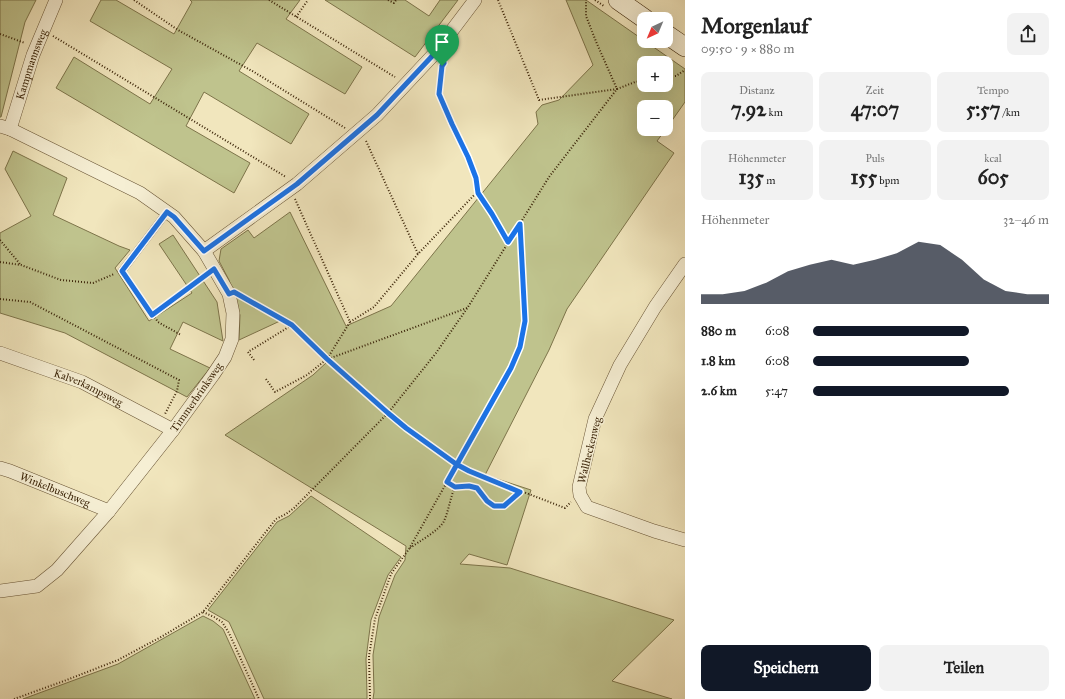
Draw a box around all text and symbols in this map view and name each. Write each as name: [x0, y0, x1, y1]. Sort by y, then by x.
north arrow: [637, 12, 673, 48]
map controls: [637, 12, 673, 136]
text: Morgenlauf: [701, 12, 809, 39]
button: share: [1007, 13, 1049, 55]
pin: [425, 25, 459, 66]
street label: Kampmannsweg: [13, 27, 50, 101]
icon: arrive: [431, 31, 453, 53]
text: 09:50 · 9 × 880 m: [701, 41, 795, 57]
button: +: [637, 56, 673, 92]
text: Distanz: [739, 84, 775, 97]
text: Zeit: [866, 84, 884, 97]
text: Tempo: [977, 84, 1009, 97]
text: 7.92: [731, 97, 766, 121]
text: 47:07: [851, 97, 899, 121]
text: 5:57: [966, 97, 1000, 121]
button: −: [637, 100, 673, 136]
text: km: [766, 106, 783, 119]
text: /km: [1000, 106, 1020, 119]
text: Höhenmeter: [728, 152, 786, 165]
text: Puls: [865, 152, 885, 165]
text: kcal: [984, 152, 1002, 165]
text: 135: [739, 165, 764, 189]
text: 155: [851, 165, 877, 189]
text: 605: [977, 165, 1009, 189]
text: m: [764, 174, 775, 187]
text: bpm: [877, 174, 899, 187]
text: Höhenmeter: [701, 212, 770, 228]
text: 32–46 m: [1003, 212, 1049, 228]
text: 880 m: [701, 323, 736, 339]
text: 6:08: [765, 323, 789, 339]
text: 1.8 km: [701, 353, 736, 369]
text: 6:08: [765, 353, 789, 369]
street label: Timmerbrinksweg: [168, 359, 226, 435]
street label: Kalverkampsweg: [52, 367, 126, 410]
text: 2.6 km: [701, 383, 737, 399]
text: 5:47: [765, 383, 788, 399]
street label: Wallheckenweg: [575, 415, 604, 485]
street label: Winkelbuschweg: [18, 470, 93, 510]
button: Speichern: [701, 645, 871, 691]
button: Teilen: [879, 645, 1049, 691]

